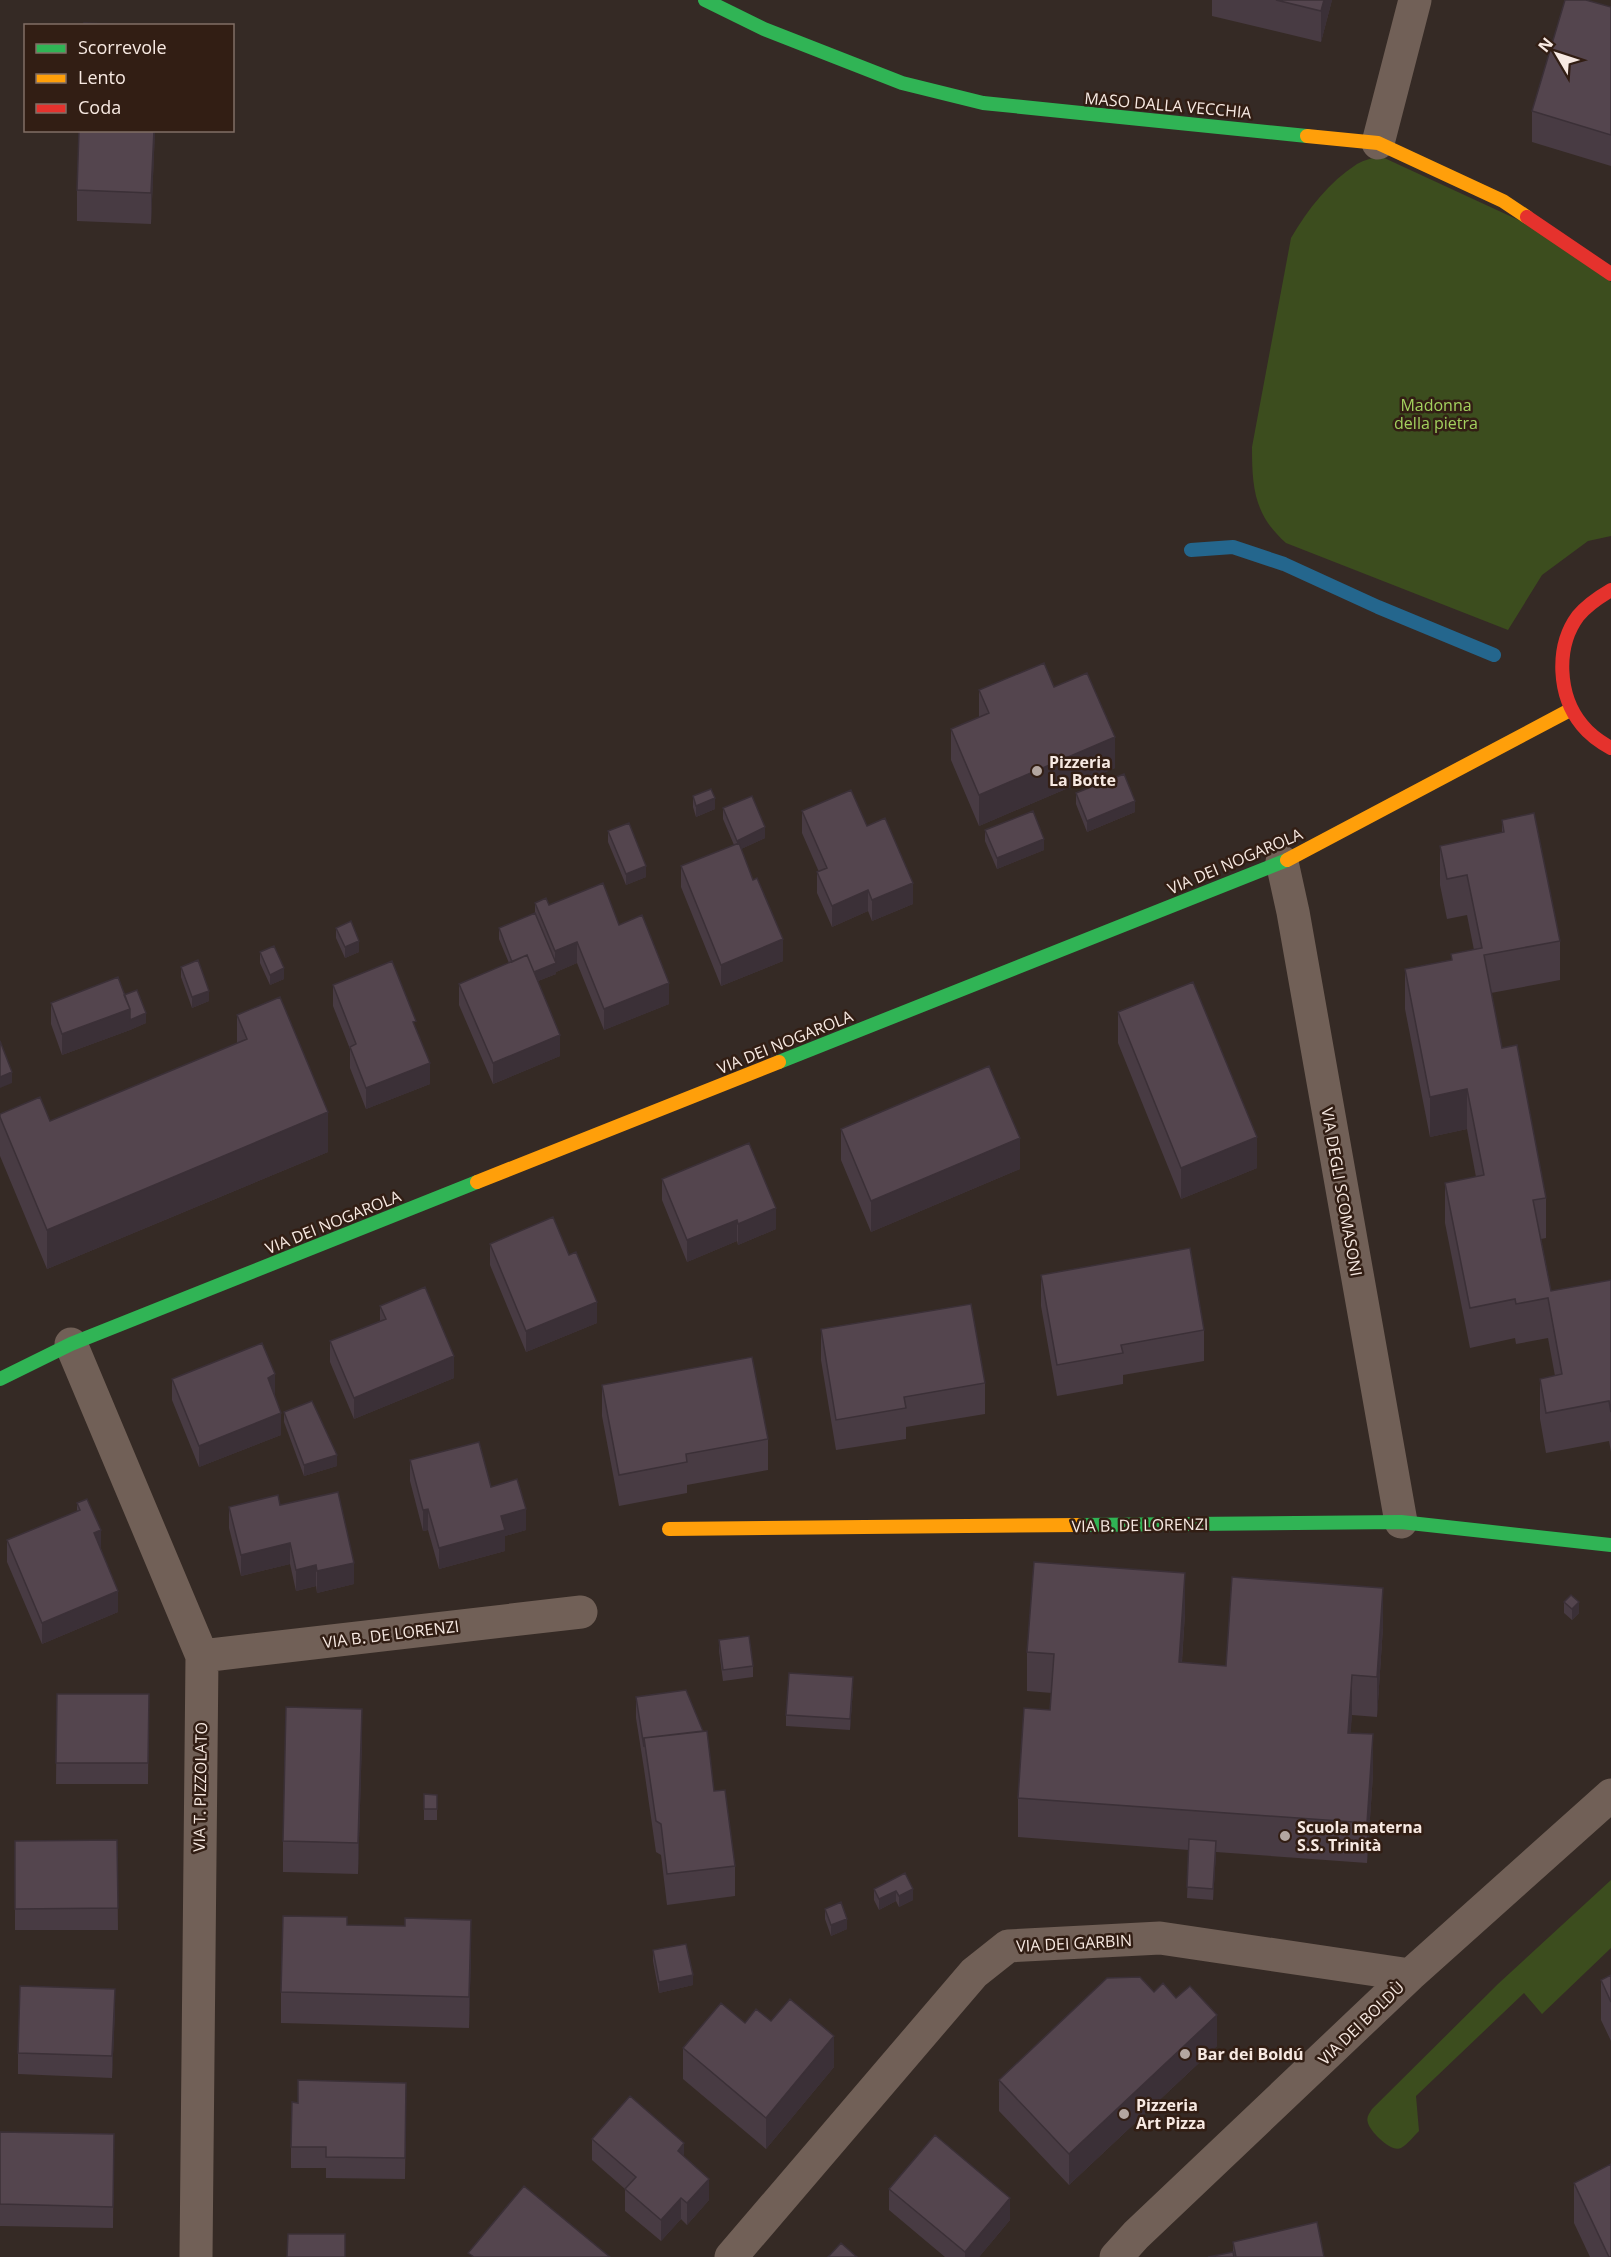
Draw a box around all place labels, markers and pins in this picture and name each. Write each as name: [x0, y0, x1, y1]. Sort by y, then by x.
place label: Pizzeria La Botte: [1049, 751, 1116, 791]
marker: Pizzeria La Botte: [1030, 764, 1044, 778]
place label: Scuola materna S.S. Trinità: [1297, 1816, 1422, 1856]
marker: Scuola materna S.S. Trinità: [1278, 1829, 1292, 1843]
place label: Bar dei Boldú: [1197, 2043, 1304, 2065]
marker: Bar dei Boldú: [1178, 2047, 1192, 2061]
place label: Pizzeria Art Pizza: [1136, 2094, 1206, 2134]
marker: Pizzeria Art Pizza: [1117, 2107, 1131, 2121]

